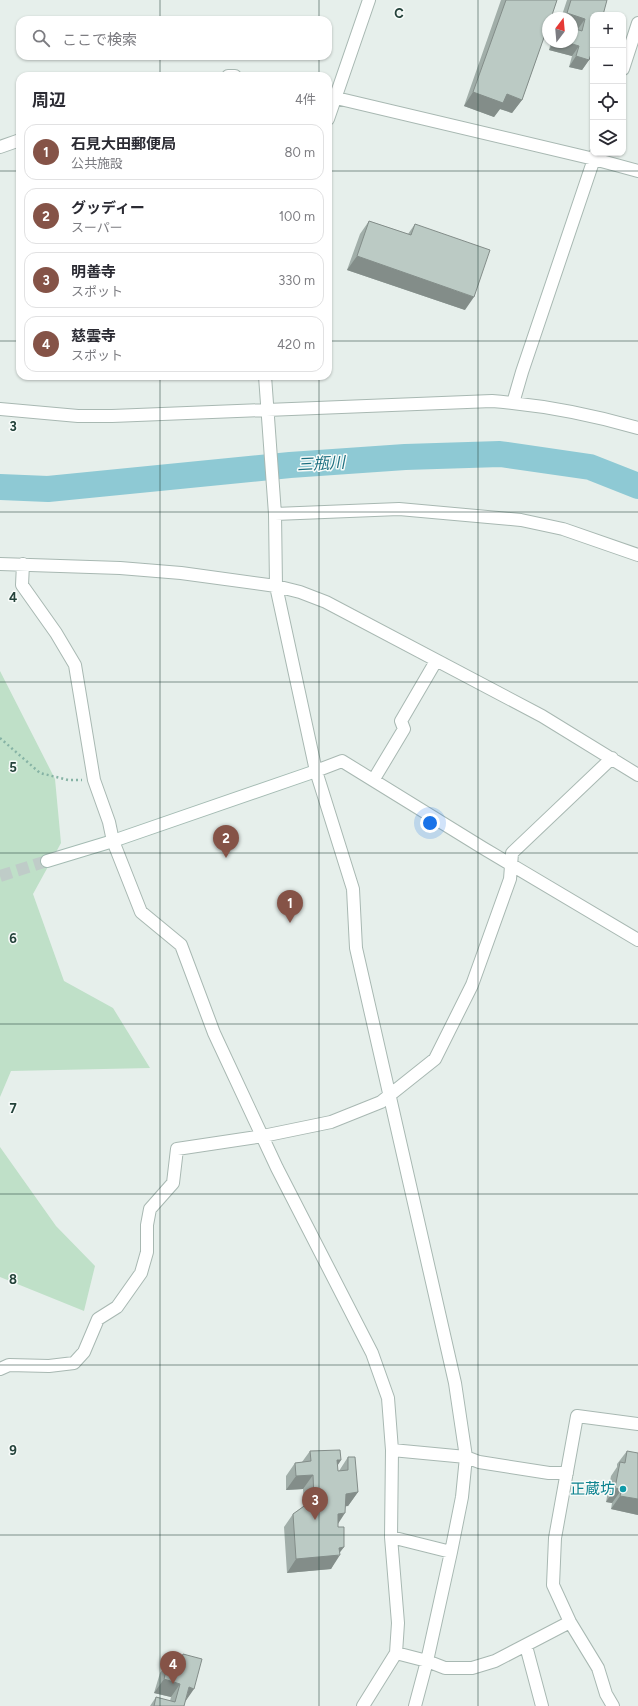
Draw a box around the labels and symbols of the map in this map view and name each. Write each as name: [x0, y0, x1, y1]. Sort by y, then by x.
text: C: [394, 6, 404, 21]
north arrow: [542, 12, 578, 48]
text: 3: [9, 419, 17, 434]
water label: 三瓶川: [297, 453, 347, 474]
text: 4: [9, 590, 17, 605]
text: 5: [9, 760, 17, 775]
your location: [420, 813, 440, 833]
pin: 2: [213, 825, 239, 858]
pin: 1: [277, 890, 303, 923]
text: 6: [9, 931, 17, 946]
text: 7: [9, 1101, 17, 1116]
text: 8: [9, 1272, 17, 1287]
text: 9: [9, 1443, 17, 1458]
place label: 正蔵坊: [570, 1480, 615, 1498]
marker: 正蔵坊: [618, 1484, 628, 1494]
pin: 3: [302, 1487, 328, 1520]
pin: 4: [160, 1651, 186, 1684]

